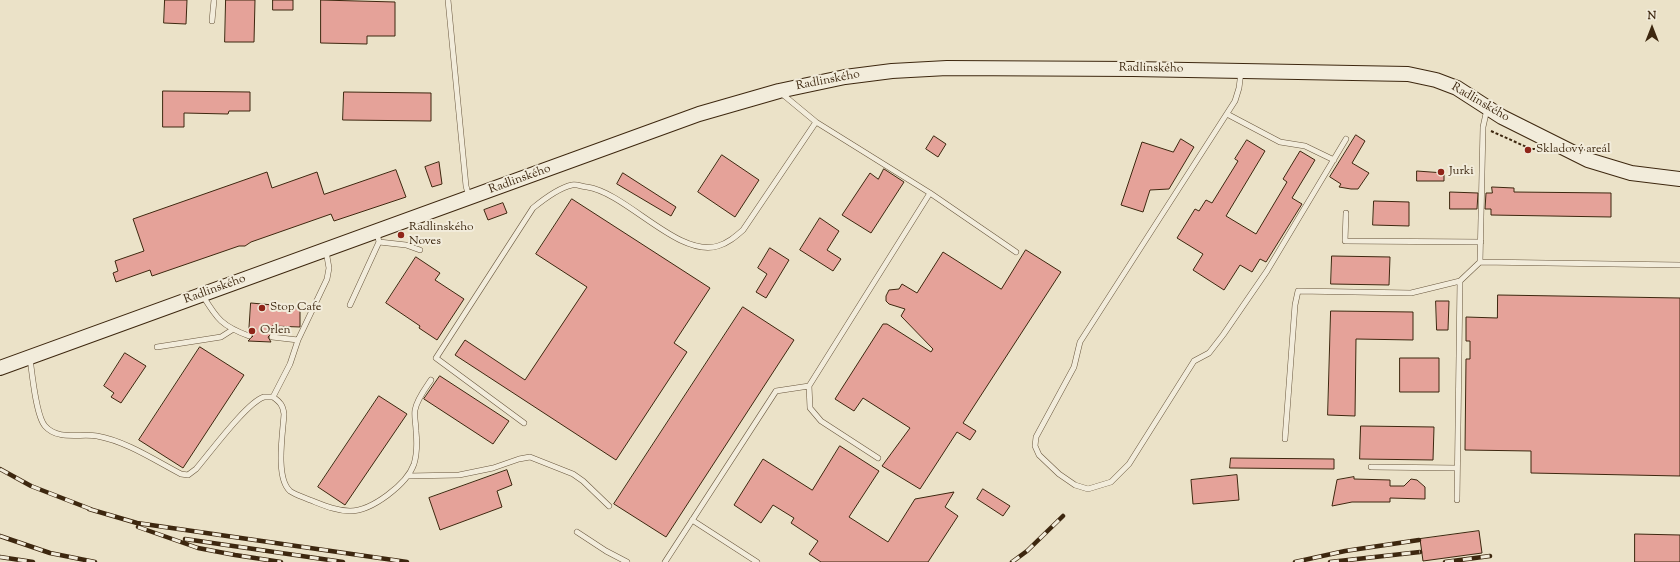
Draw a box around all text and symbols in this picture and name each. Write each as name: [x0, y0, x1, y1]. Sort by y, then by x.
north arrow: [1632, 8, 1672, 48]
text: N: [1648, 8, 1656, 24]
street label: Radlinského: [1119, 61, 1183, 77]
street label: Radlinského: [795, 68, 861, 94]
street label: Radlinského: [1448, 81, 1512, 125]
place label: Skladový areál: [1536, 143, 1610, 157]
marker: Skladový areál: [1523, 145, 1533, 155]
street label: Radlinského: [487, 162, 553, 198]
place label: Jurki: [1449, 165, 1474, 179]
marker: Jurki: [1436, 167, 1446, 177]
place label: Radlinského Noves: [409, 221, 474, 249]
marker: Radlinského Noves: [396, 230, 406, 240]
street label: Radlinského: [182, 272, 248, 308]
place label: Stop Cafe: [270, 301, 321, 315]
marker: Stop Cafe: [257, 303, 267, 313]
place label: Orlen: [260, 324, 291, 338]
marker: Orlen: [247, 326, 257, 336]

